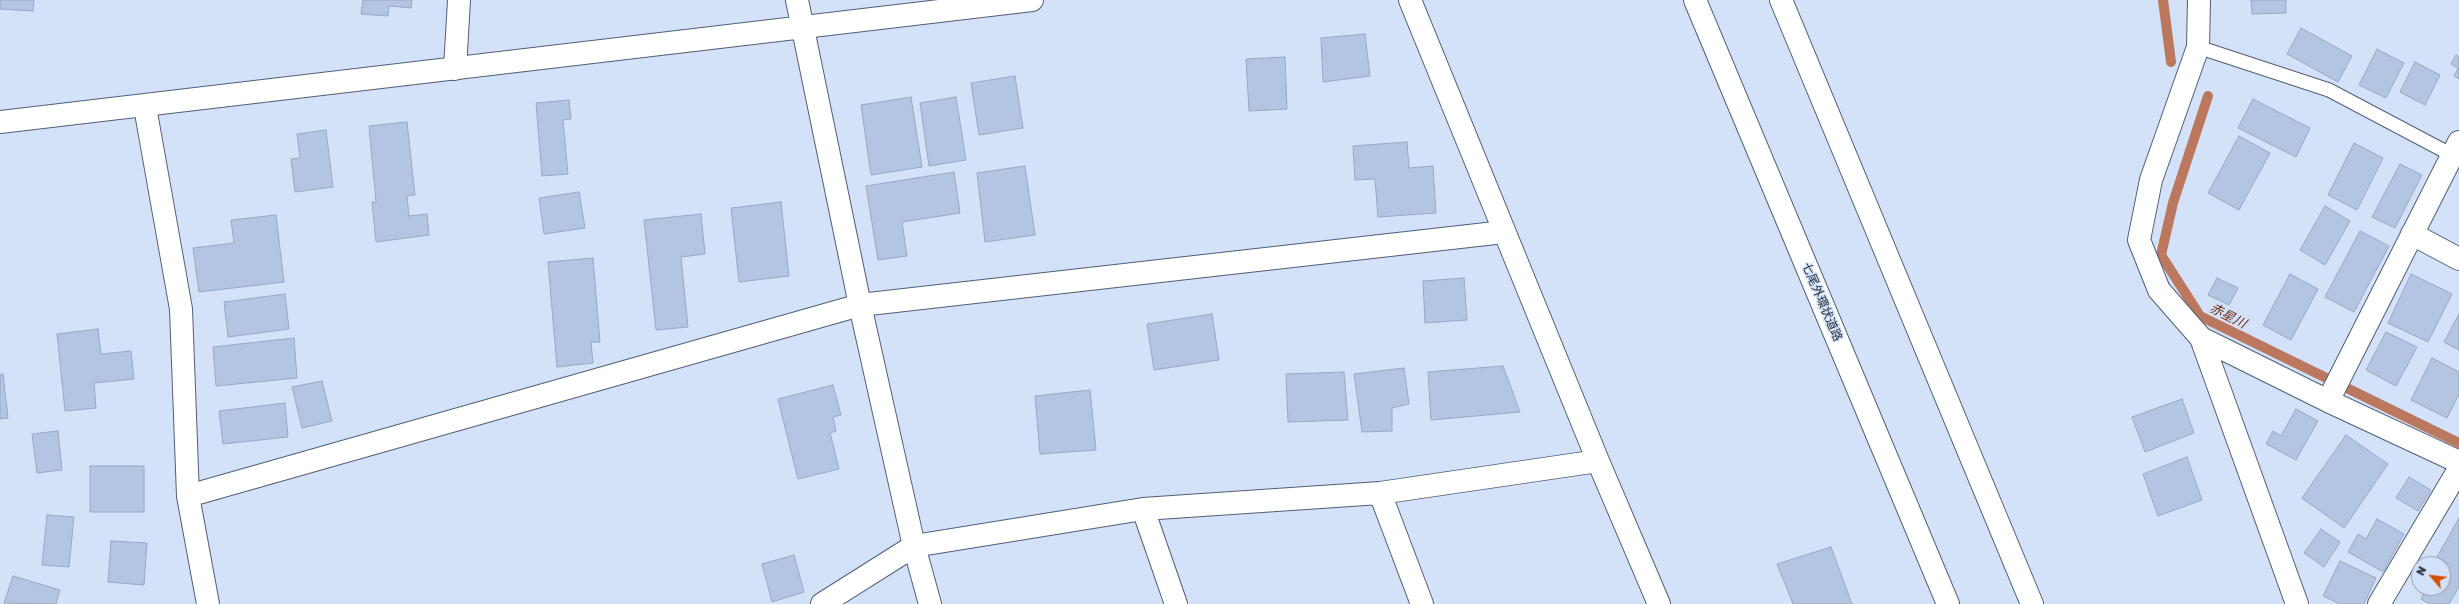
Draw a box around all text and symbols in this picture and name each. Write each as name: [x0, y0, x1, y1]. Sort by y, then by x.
street label: 七尾外環状道路: [1799, 261, 1845, 343]
water label: 赤星川: [2207, 300, 2249, 332]
north arrow: [2411, 556, 2451, 596]
text: N: [2413, 564, 2429, 577]

